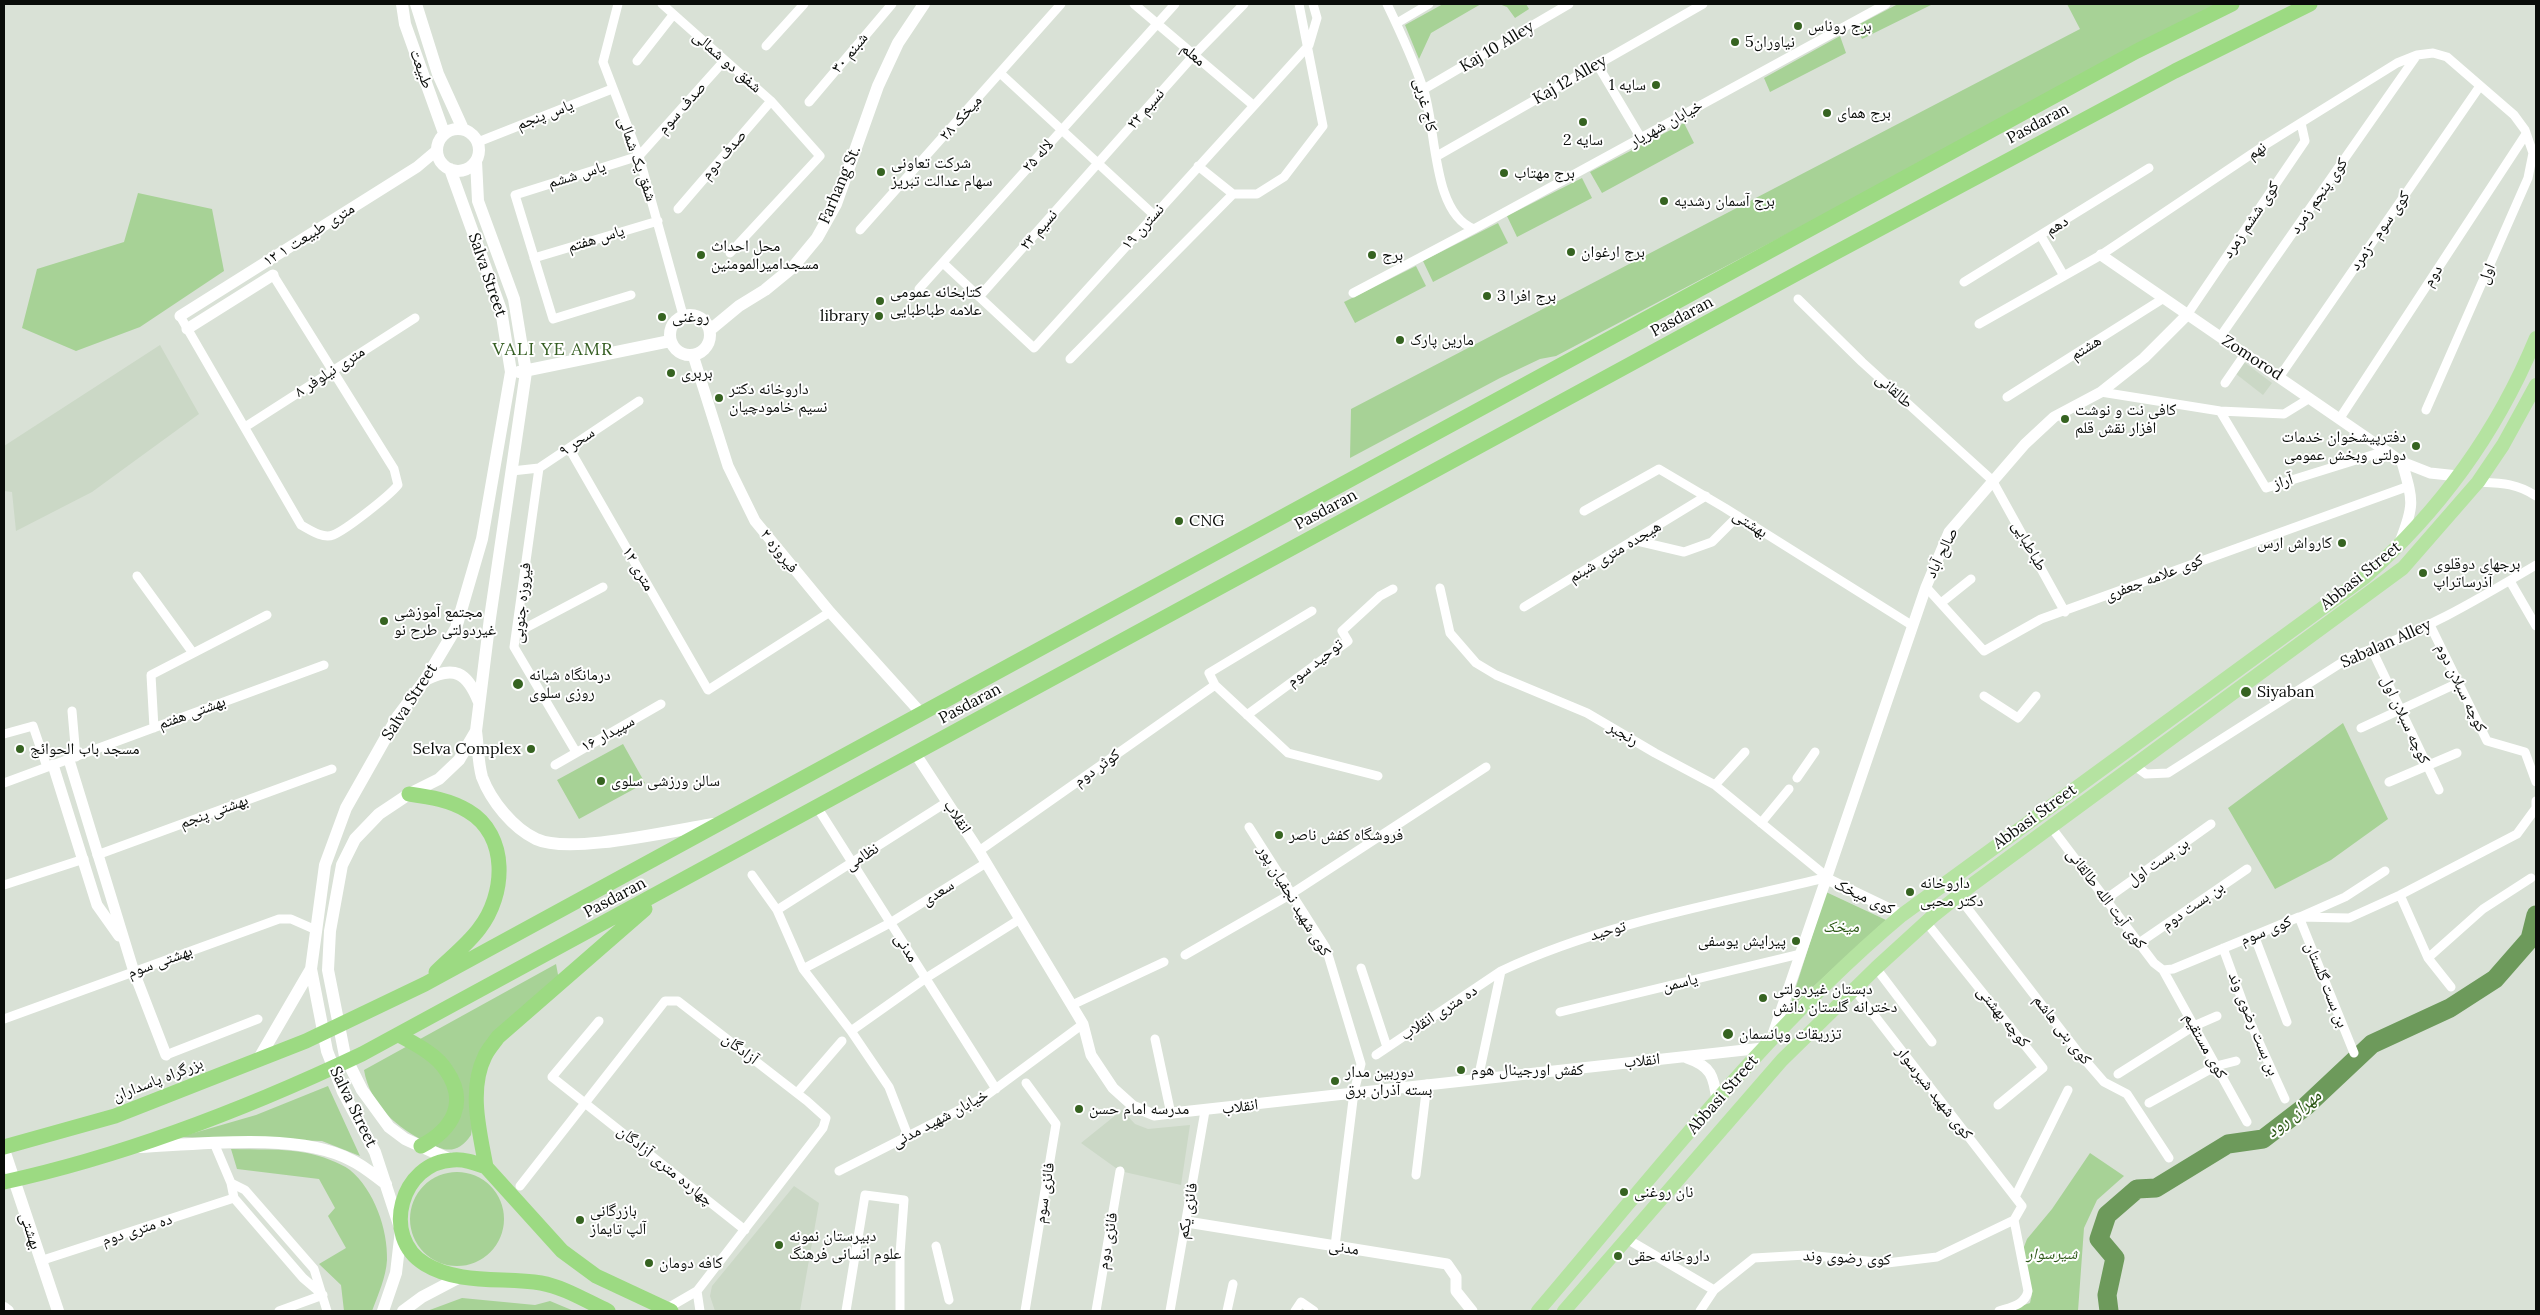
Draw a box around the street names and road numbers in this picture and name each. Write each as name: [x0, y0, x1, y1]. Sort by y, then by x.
street label: Kaj 10 Alley: [1456, 17, 1538, 77]
street label: شفق دو شمالی: [689, 27, 765, 97]
street label: شبنم ۳۰: [828, 29, 872, 77]
street label: معلم: [1177, 39, 1209, 71]
street label: طبیعت: [405, 47, 437, 91]
street label: Kaj 12 Alley: [1530, 51, 1610, 109]
street label: کاج غربی: [1409, 76, 1441, 134]
street label: صدف سوم: [654, 78, 710, 138]
street label: نسیم ۲۲: [1123, 85, 1169, 133]
street label: میخک ۲۸: [936, 91, 986, 145]
street label: یاس پنجم: [514, 95, 576, 135]
street label: خیابان شهریار: [1626, 96, 1706, 152]
street label: Pasdaran: [2004, 100, 2072, 148]
street label: شفق یک شمالی: [613, 114, 661, 204]
street label: صدف دوم: [697, 126, 751, 184]
street label: لاله ۲۵: [1018, 136, 1058, 176]
street label: نهم: [2244, 138, 2270, 164]
street label: Farhang St.: [815, 143, 865, 227]
street label: کوی پنجم زمرد: [2286, 154, 2352, 238]
street label: یاس ششم: [546, 157, 608, 193]
street label: کوی ششم زمرد: [2218, 178, 2284, 262]
street label: کوی سوم -زمرد: [2346, 188, 2414, 274]
street label: ۱۲ متری طبیعت ۱: [260, 199, 358, 271]
street label: نسترن ۱۹: [1117, 200, 1169, 254]
street label: نسیم ۲۳: [1016, 206, 1062, 254]
street label: دهم: [2042, 212, 2072, 240]
street label: یاس هفتم: [565, 221, 627, 257]
street label: Salva Street: [464, 231, 510, 319]
street label: اول: [2474, 261, 2500, 287]
street label: دوم: [2419, 262, 2447, 290]
street label: Pasdaran: [1648, 293, 1716, 341]
street label: هشتم: [2067, 331, 2105, 365]
street label: Zomorod: [2218, 331, 2286, 385]
street label: ۸ متری نیلوفر: [291, 342, 369, 402]
street label: طالقانی: [1871, 369, 1917, 413]
street label: سحر ۹: [555, 423, 599, 461]
street label: آراز: [2271, 470, 2295, 494]
street label: Pasdaran: [1292, 486, 1360, 534]
street label: بهشتی: [1729, 506, 1771, 542]
street label: هیجده متری شبنم: [1565, 517, 1665, 587]
street label: طباطبایی: [2007, 517, 2051, 575]
street label: فیروزه ٢: [756, 525, 802, 577]
street label: صالح آباد: [1922, 525, 1962, 581]
street label: Abbasi Street: [2317, 538, 2405, 614]
street label: ۱۲ متری: [618, 543, 658, 595]
street label: کوی علامه جعفری: [2102, 550, 2206, 606]
street label: فیروزه جنوبی: [508, 562, 536, 644]
street label: Sabalan Alley: [2338, 615, 2434, 673]
street label: توحید سوم: [1283, 635, 1347, 691]
street label: کوچه سبلان دوم: [2431, 641, 2491, 735]
street label: Salva Street: [378, 660, 442, 744]
street label: کوچه سبلان اول: [2376, 673, 2434, 767]
street label: Pasdaran: [936, 680, 1004, 728]
street label: بهشتی هفتم: [156, 692, 228, 734]
street label: سپیدار ۱۶: [578, 711, 638, 757]
street label: رنجبر: [1604, 717, 1642, 751]
street label: کوثر دوم: [1070, 745, 1124, 791]
street label: Abbasi Street: [1990, 780, 2080, 854]
street label: بهشتی پنجم: [177, 791, 251, 833]
street label: انقلاب: [939, 796, 975, 838]
street label: بن بست اول: [2123, 834, 2193, 890]
street label: نظامی: [841, 839, 883, 875]
street label: کوی شهید نجفیان پور: [1253, 842, 1335, 960]
street label: کوی آیت الله طالقانی: [2062, 845, 2150, 953]
street label: Pasdaran: [581, 874, 649, 922]
street label: کوی میخک: [1831, 875, 1897, 919]
street label: سعدی: [918, 876, 958, 910]
street label: بن بست دوم: [2158, 877, 2228, 935]
street label: کوی سوم: [2237, 912, 2295, 950]
street label: توحید: [1588, 917, 1628, 945]
street label: مدنی: [890, 930, 922, 966]
street label: بن بست گلستان: [2300, 939, 2352, 1031]
street label: بهشتی سوم: [125, 941, 195, 983]
street label: یاسمن: [1660, 969, 1700, 997]
street label: بن بست رضوی وند: [2223, 969, 2283, 1079]
street label: ده متری انقلاب: [1397, 981, 1481, 1045]
street label: کوچه بهشتی: [1972, 982, 2034, 1052]
street label: کوی بنی هاشم: [2029, 991, 2095, 1069]
street label: کوی مستقیم: [2179, 1010, 2231, 1082]
street label: آزادگان: [718, 1029, 762, 1069]
street label: کوی شهید شیرسوار: [1892, 1043, 1976, 1143]
street label: انقلاب: [1623, 1050, 1661, 1072]
street label: Abbasi Street: [1683, 1052, 1763, 1138]
street label: بزرگراه پاسداران: [110, 1054, 206, 1106]
street label: Salva Street: [325, 1064, 381, 1150]
street label: خیابان شهید مدنی: [888, 1086, 992, 1152]
street label: انقلاب: [1221, 1095, 1259, 1119]
street label: چهارده متری آزادگان: [613, 1121, 717, 1211]
street label: فائزی سوم: [1031, 1161, 1059, 1225]
street label: فائزی یکم: [1174, 1181, 1202, 1241]
street label: بهشتی: [15, 1210, 45, 1252]
street label: ده متری دوم: [99, 1210, 175, 1250]
street label: فائزی دوم: [1094, 1211, 1122, 1271]
street label: مدنی: [1328, 1236, 1360, 1260]
street label: کوی رضوی وند: [1803, 1246, 1891, 1270]

